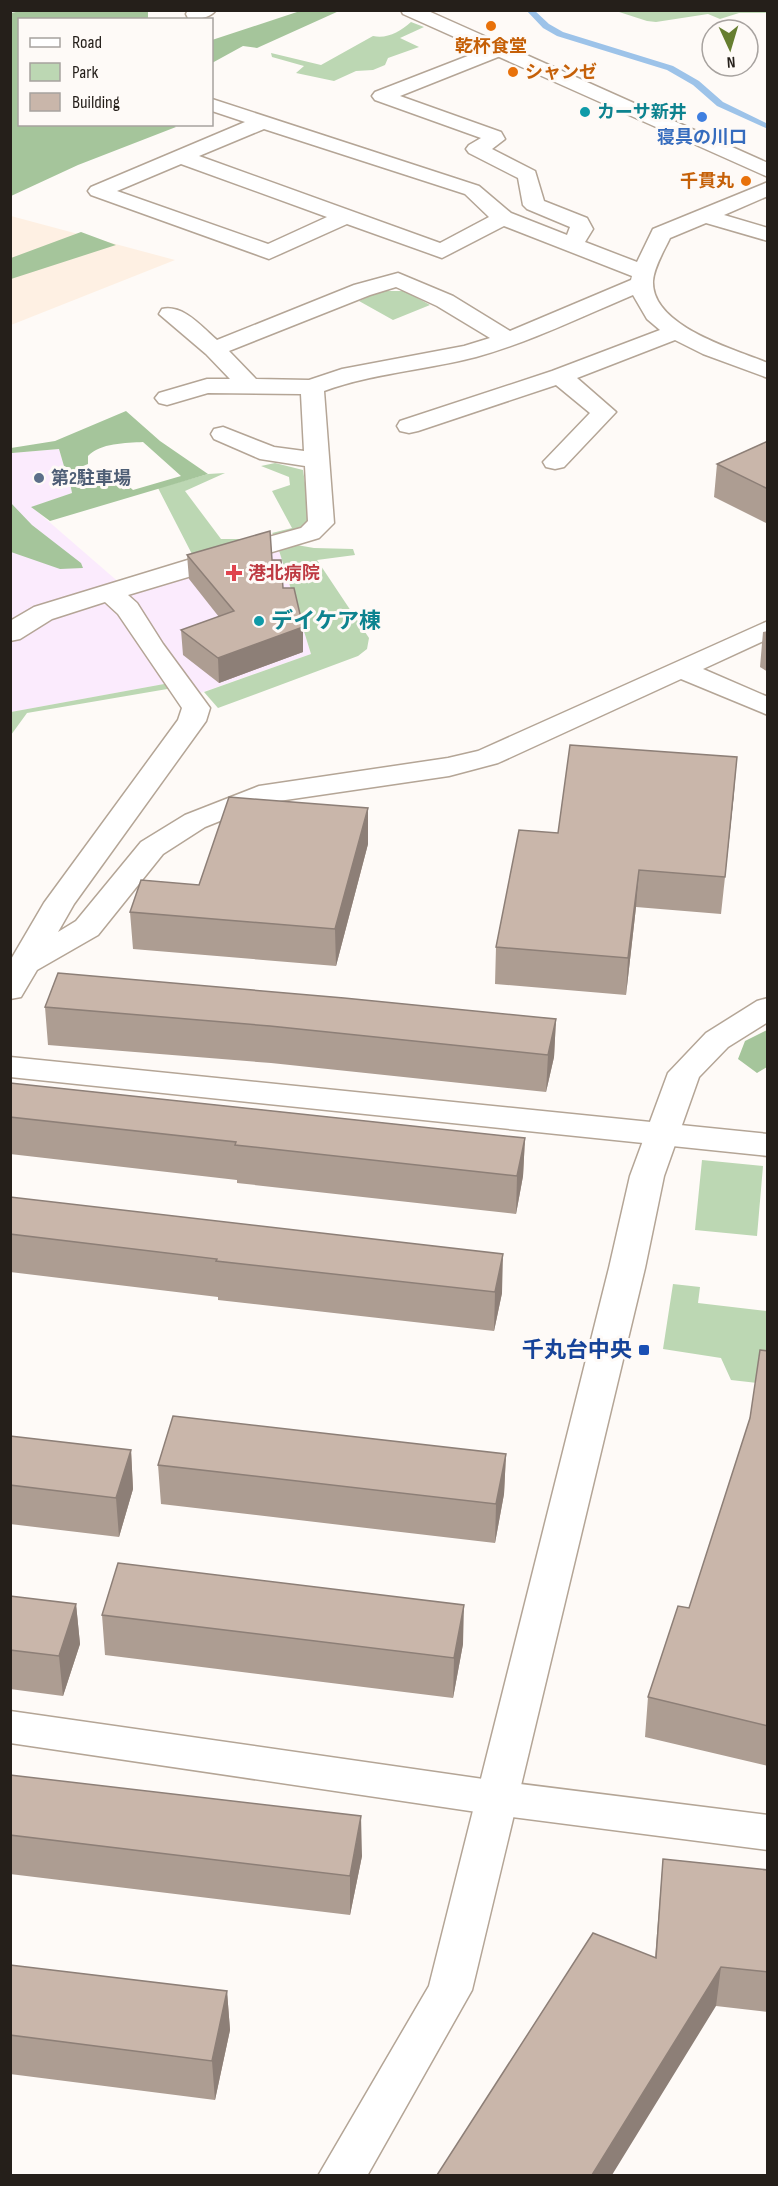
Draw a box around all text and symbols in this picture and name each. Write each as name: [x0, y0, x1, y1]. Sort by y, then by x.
legend: [18, 18, 213, 126]
north arrow: [700, 18, 760, 78]
marker: 乾杯食堂: [484, 19, 498, 33]
text: Road: [72, 32, 102, 53]
place label: 乾杯食堂: [455, 36, 527, 57]
text: N: [726, 52, 736, 71]
text: Park: [72, 62, 98, 83]
place label: シャンゼ: [525, 62, 597, 83]
marker: シャンゼ: [506, 65, 520, 79]
text: Building: [72, 92, 120, 113]
place label: カーサ新井: [597, 102, 687, 123]
marker: カーサ新井: [578, 105, 592, 119]
marker: 寝具の川口: [695, 110, 709, 124]
place label: 寝具の川口: [657, 127, 747, 148]
place label: 千貫丸: [680, 171, 734, 192]
marker: 千貫丸: [739, 174, 753, 188]
place label: 第2駐車場: [51, 468, 131, 489]
marker: 第2駐車場: [32, 471, 46, 485]
place label: 港北病院: [248, 563, 320, 584]
marker: 港北病院: [225, 564, 243, 582]
place label: デイケア棟: [271, 608, 381, 635]
marker: デイケア棟: [252, 614, 266, 628]
place label: 千丸台中央: [522, 1337, 632, 1364]
marker: 千丸台中央: [637, 1343, 651, 1357]

